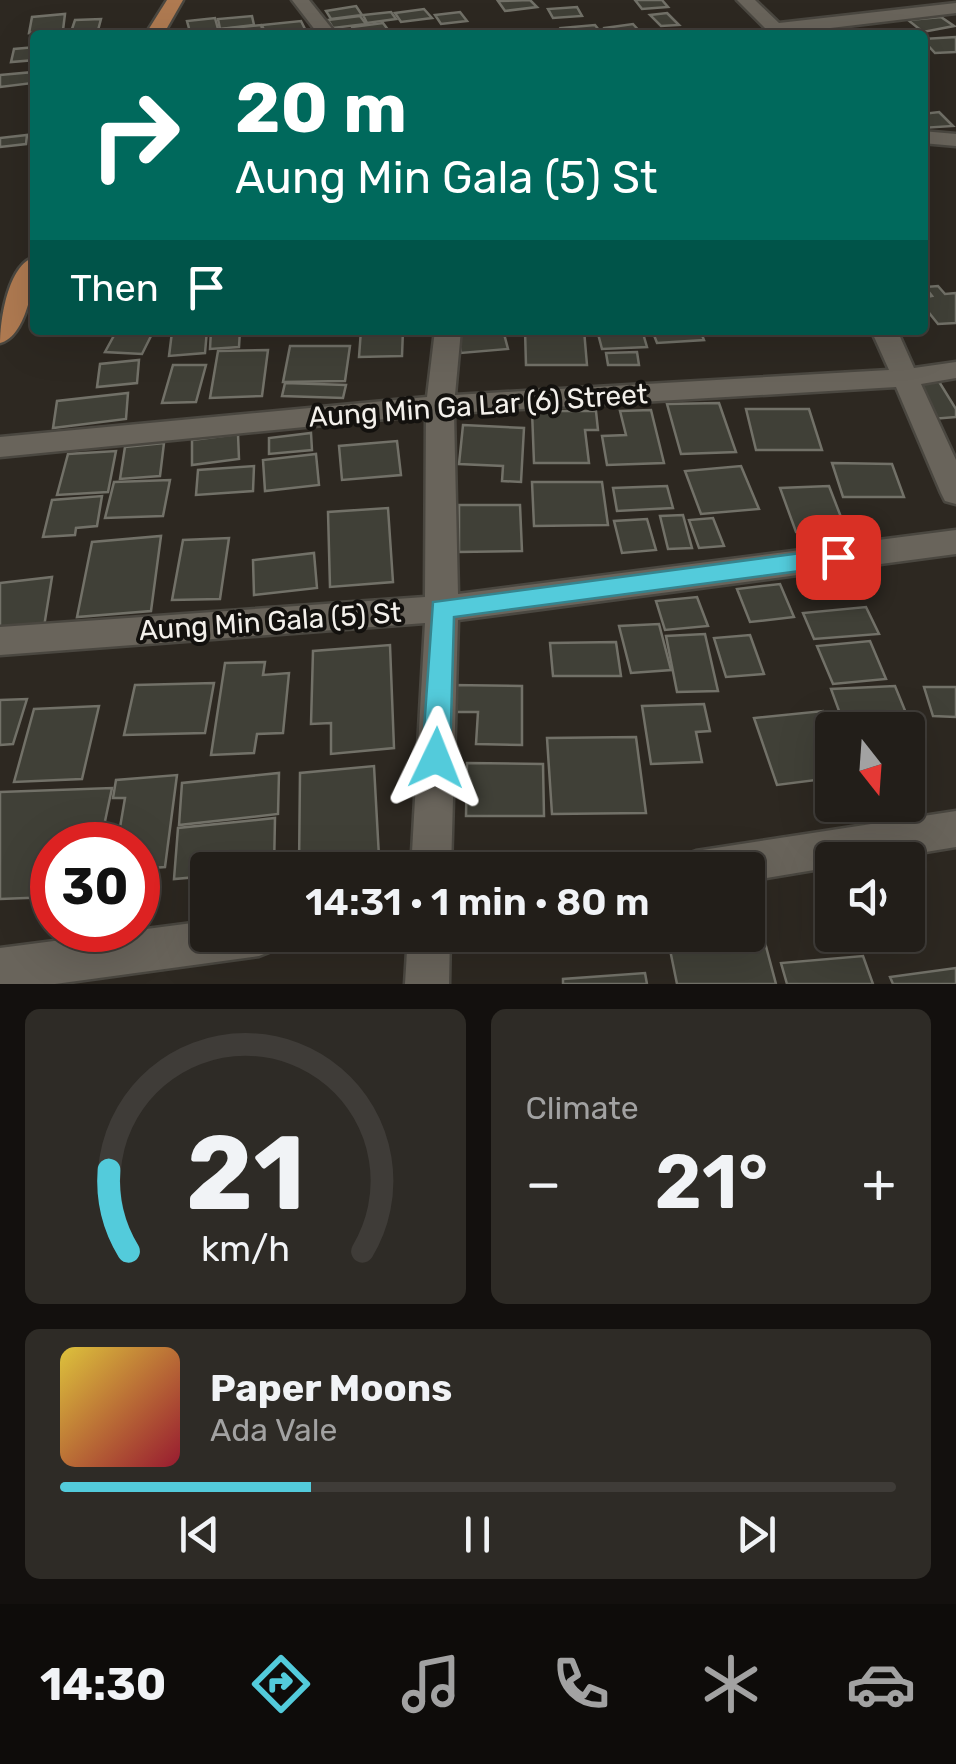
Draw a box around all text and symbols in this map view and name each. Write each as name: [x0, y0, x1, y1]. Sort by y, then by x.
text: 20 m: [235, 67, 407, 150]
icon: right: [70, 70, 200, 200]
text: Aung Min Gala (5) St: [235, 151, 658, 204]
icon: arrive: [179, 260, 234, 315]
text: Then: [70, 265, 159, 311]
street label: Aung Min Ga Lar (6) Street: [307, 377, 649, 434]
pin: [796, 515, 881, 600]
icon: arrive: [811, 530, 866, 585]
street label: Aung Min Gala (5) St: [138, 596, 402, 647]
position arrow: [384, 706, 488, 810]
north arrow: [815, 712, 925, 822]
map controls: [815, 712, 925, 952]
speed limit sign: 30: [30, 822, 160, 952]
button: sound: [815, 842, 925, 952]
text: 14:31 · 1 min · 80 m: [305, 879, 650, 925]
text: Climate: [526, 1089, 639, 1127]
text: 21: [186, 1112, 305, 1235]
text: 21°: [655, 1138, 768, 1227]
text: −: [526, 1151, 561, 1216]
text: +: [862, 1151, 896, 1216]
text: km/h: [201, 1228, 290, 1270]
text: Paper Moons: [210, 1365, 452, 1411]
text: Ada Vale: [210, 1411, 337, 1449]
icon: previous: [172, 1507, 227, 1562]
icon: pause: [450, 1507, 505, 1562]
icon: next: [729, 1507, 784, 1562]
icon: directions: [246, 1649, 316, 1719]
icon: music: [396, 1649, 466, 1719]
icon: phone: [546, 1649, 616, 1719]
icon: climate: [696, 1649, 766, 1719]
icon: car: [846, 1649, 916, 1719]
text: 14:30: [40, 1658, 166, 1711]

